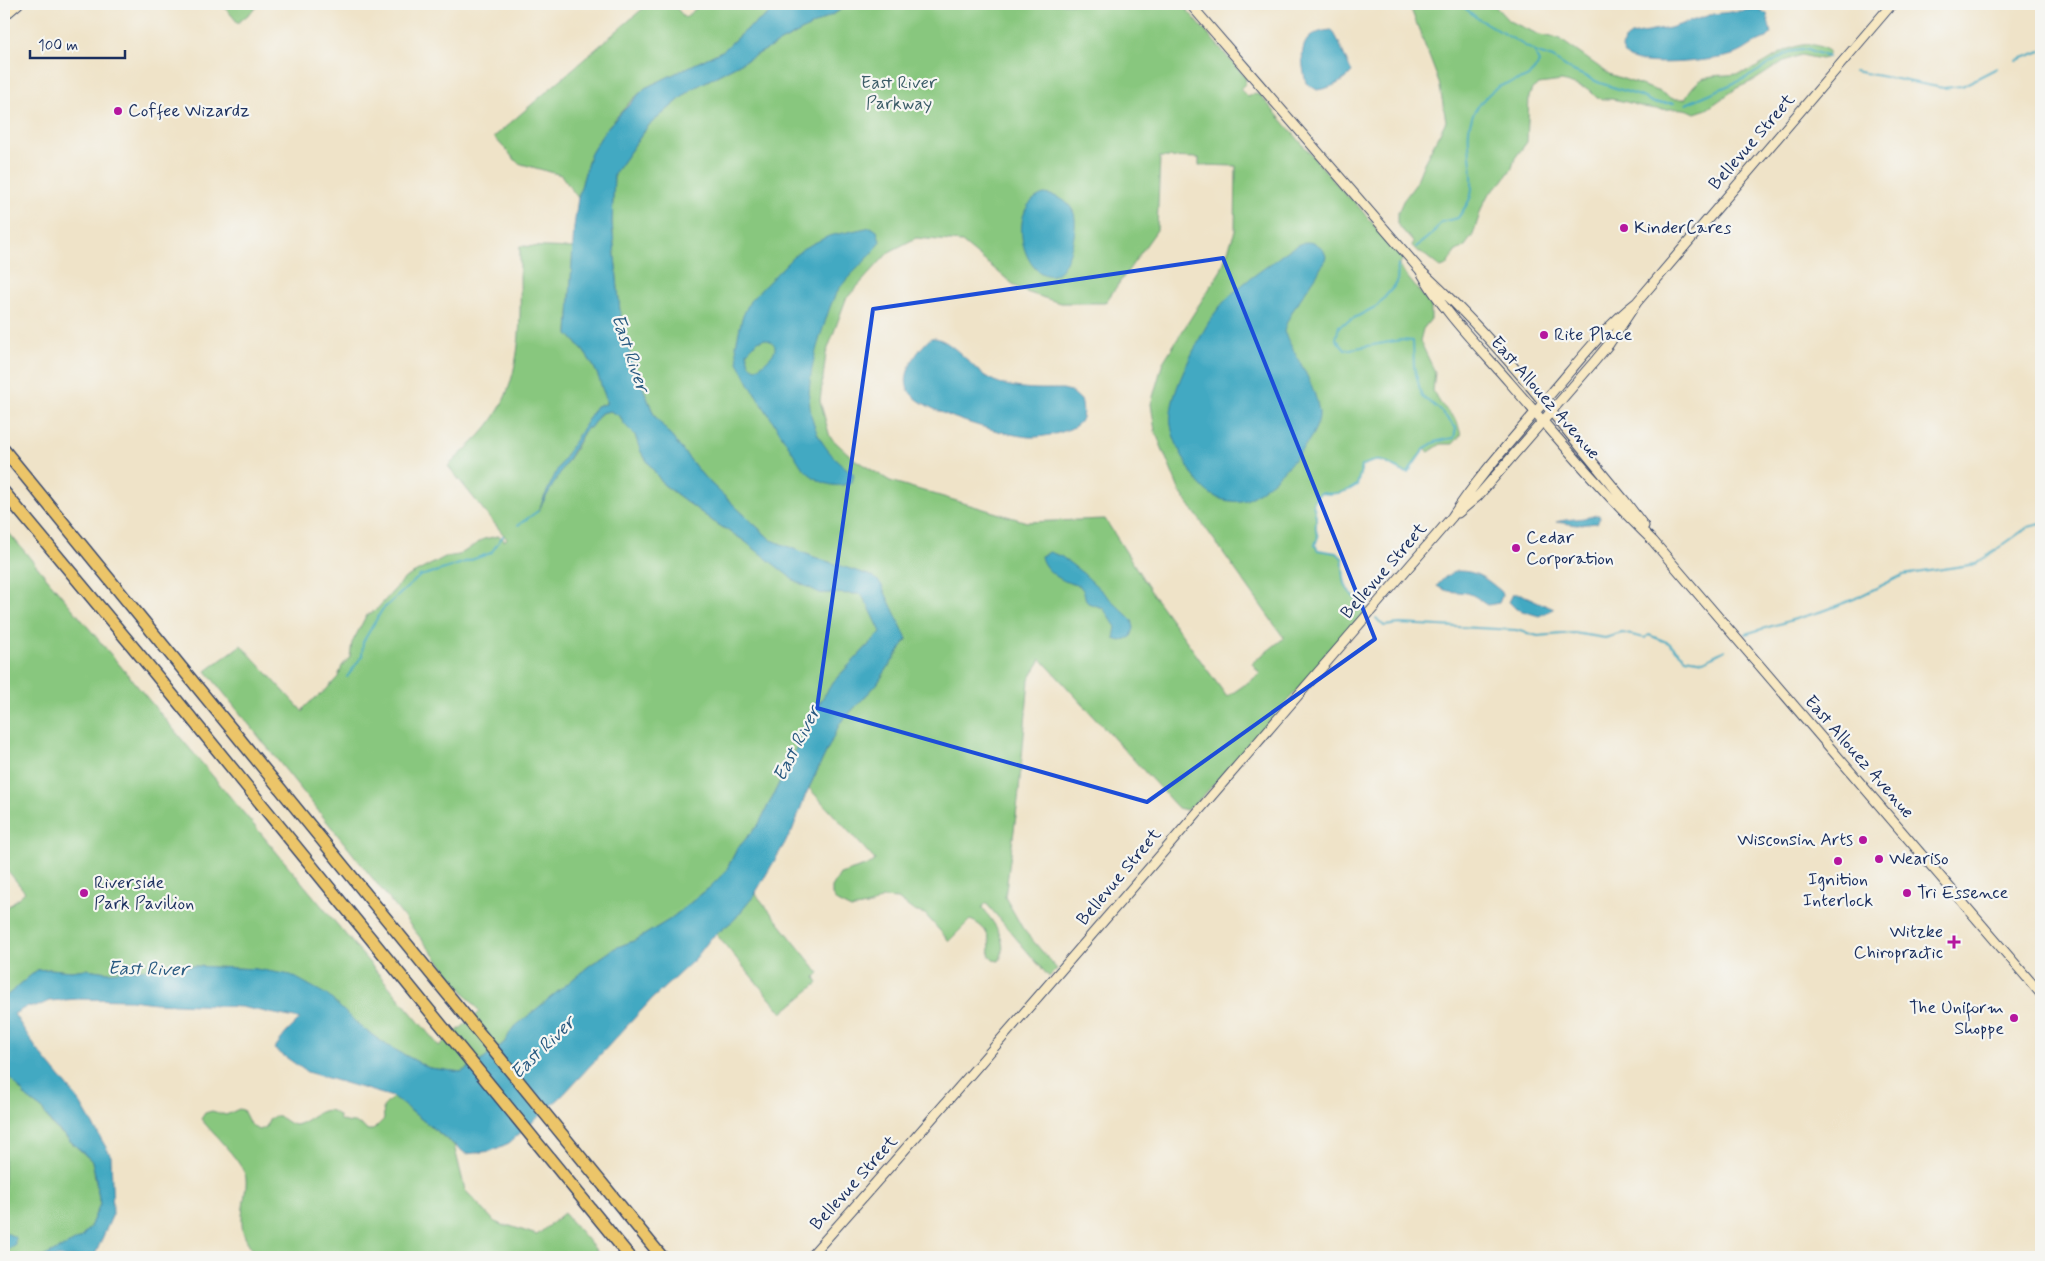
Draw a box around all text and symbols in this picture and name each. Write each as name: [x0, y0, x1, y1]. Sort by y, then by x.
scale bar: [30, 28, 125, 60]
text: 100 m: [38, 36, 78, 56]
park label: East River Parkway: [861, 71, 938, 116]
street label: Bellevue Street: [1703, 88, 1801, 195]
place label: Coffee Wizardz: [128, 99, 250, 123]
marker: Coffee Wizardz: [112, 105, 124, 117]
place label: KinderCares: [1634, 216, 1731, 240]
marker: KinderCares: [1618, 222, 1630, 234]
water label: East River: [605, 311, 656, 398]
place label: Rite Place: [1554, 323, 1633, 347]
marker: Rite Place: [1538, 329, 1550, 341]
street label: East Allouez Avenue: [1485, 331, 1605, 465]
street label: Bellevue Street: [1335, 517, 1433, 624]
place label: Cedar Corporation: [1526, 526, 1614, 571]
marker: Cedar Corporation: [1510, 542, 1522, 554]
street label: East Allouez Avenue: [1799, 690, 1919, 824]
water label: East River: [768, 700, 828, 786]
street label: Bellevue Street: [1071, 823, 1167, 931]
place label: Wisconsin Arts: [1737, 828, 1853, 852]
marker: Wisconsin Arts: [1857, 834, 1869, 846]
place label: Weariso: [1889, 847, 1949, 871]
marker: Weariso: [1873, 853, 1885, 865]
marker: Ignition Interlock: [1832, 855, 1844, 867]
place label: Ignition Interlock: [1803, 868, 1873, 913]
place label: Riverside Park Pavilion: [94, 871, 194, 916]
place label: Tri Essence: [1917, 881, 2009, 905]
marker: Riverside Park Pavilion: [78, 887, 90, 899]
marker: Tri Essence: [1901, 887, 1913, 899]
place label: Witzke Chiropractic: [1854, 920, 1943, 965]
marker: Witzke Chiropractic: [1947, 935, 1961, 949]
water label: East River: [107, 956, 192, 982]
place label: The Uniform Shoppe: [1909, 996, 2004, 1041]
water label: East River: [505, 1009, 583, 1085]
marker: The Uniform Shoppe: [2008, 1012, 2020, 1024]
street label: Bellevue Street: [805, 1130, 903, 1236]

